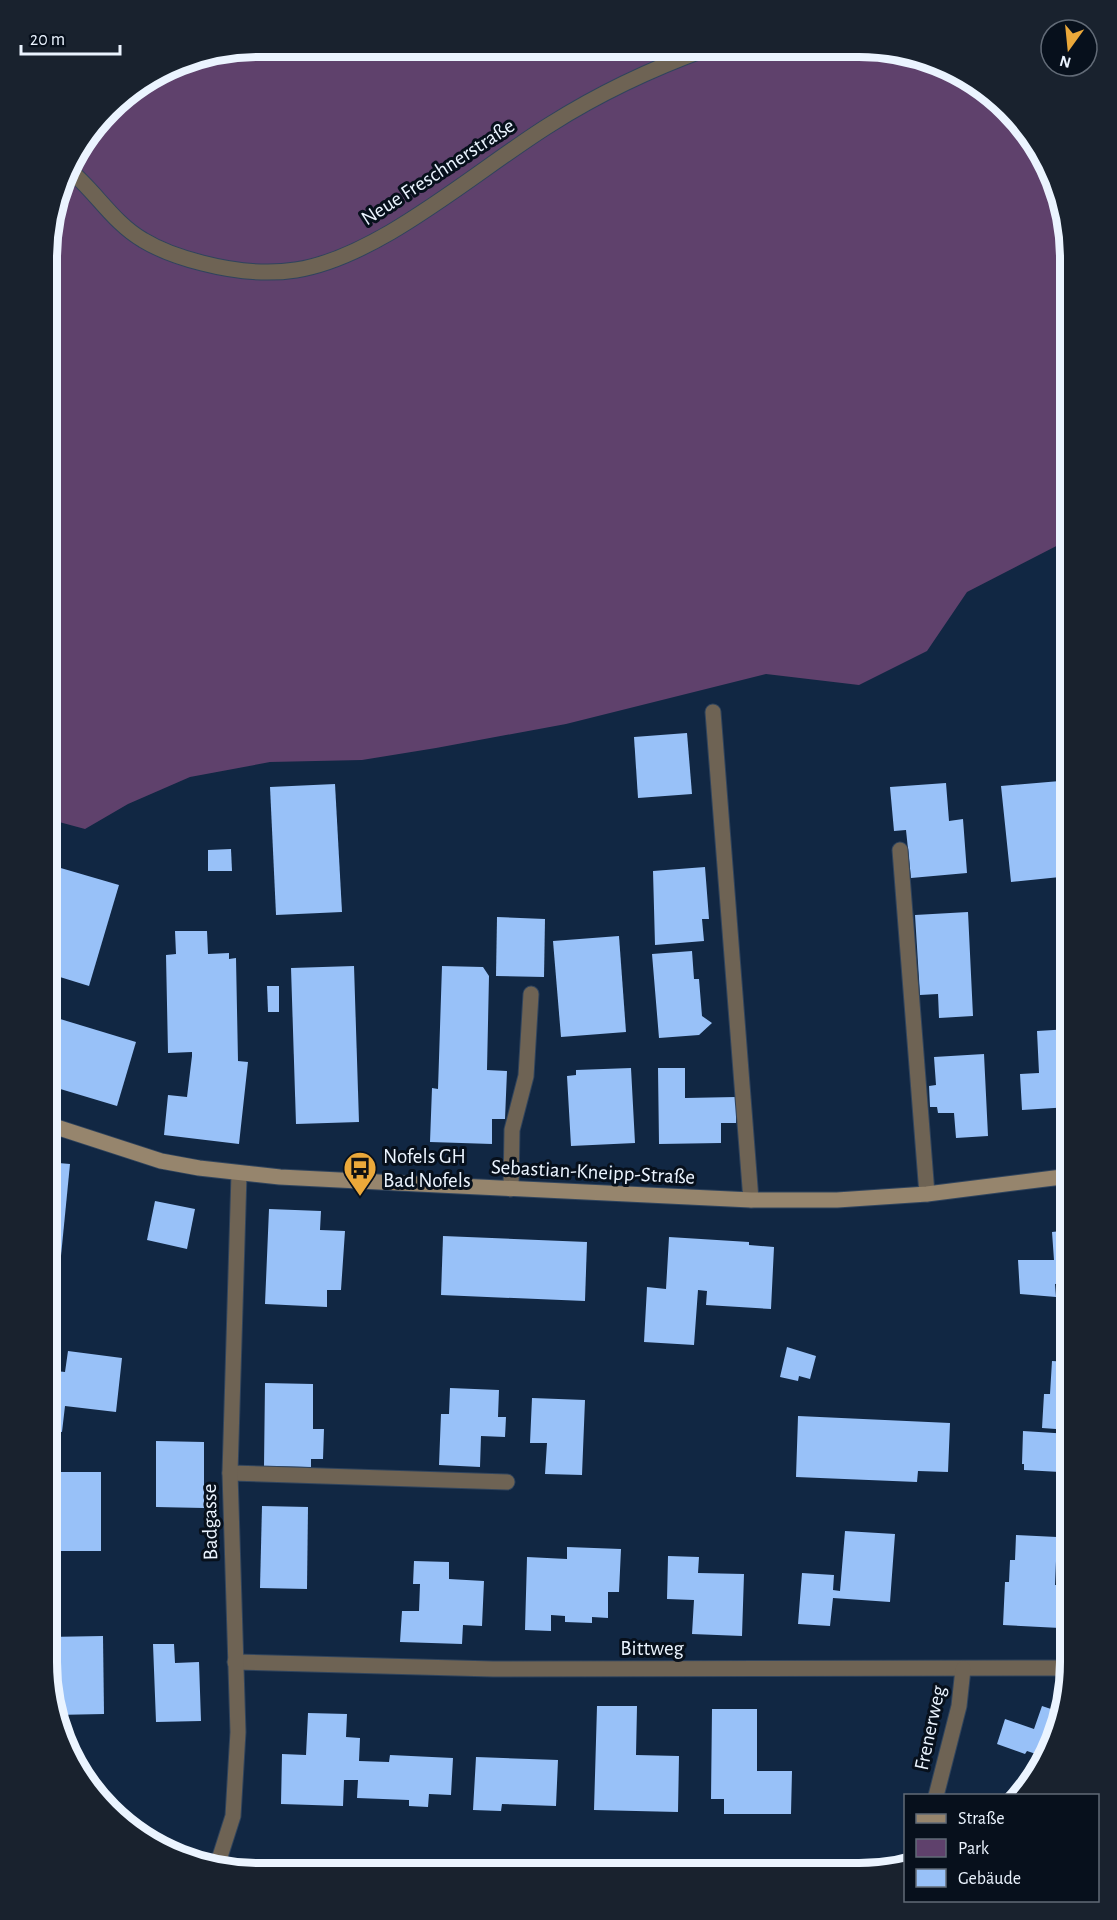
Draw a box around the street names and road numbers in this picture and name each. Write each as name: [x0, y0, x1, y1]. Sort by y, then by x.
street label: Neue Freschnerstraße: [358, 115, 518, 229]
street label: Sebastian-Kneipp-Straße: [490, 1156, 696, 1188]
street label: Badgasse: [199, 1483, 221, 1561]
street label: Bittweg: [620, 1638, 684, 1659]
street label: Frenerweg: [911, 1683, 949, 1772]

